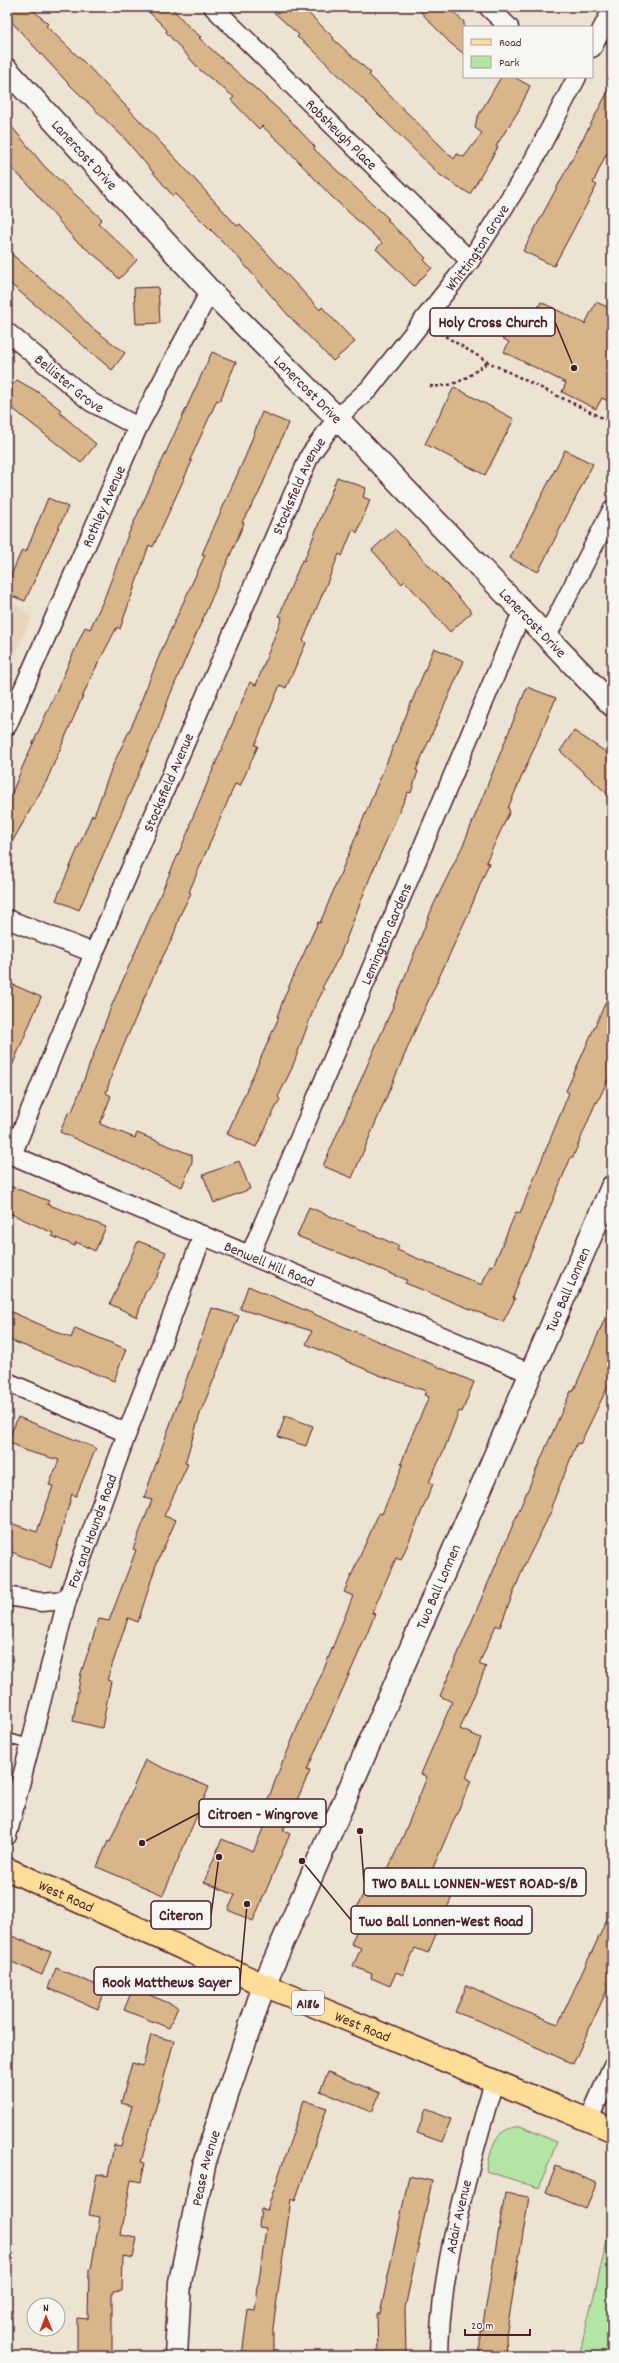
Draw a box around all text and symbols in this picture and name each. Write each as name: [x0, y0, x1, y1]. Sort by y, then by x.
legend: [463, 26, 593, 78]
text: Road: [499, 35, 521, 52]
text: Park: [499, 55, 520, 72]
street label: Robsheugh Place: [299, 95, 382, 177]
street label: Lanercost Drive: [45, 116, 122, 197]
street label: Whittington Grove: [441, 200, 516, 297]
callout: Holy Cross Church: [430, 308, 555, 336]
text: Holy Cross Church: [438, 312, 548, 335]
street label: Bellister Grove: [29, 350, 108, 420]
street label: Lanercost Drive: [267, 351, 347, 430]
street label: Stocksfield Avenue: [268, 433, 333, 539]
street label: Rothley Avenue: [78, 462, 133, 551]
street label: Lanercost Drive: [493, 584, 571, 664]
street label: Stocksfield Avenue: [139, 730, 201, 836]
street label: Lemington Gardens: [356, 880, 419, 989]
street label: Benwell Hill Road: [220, 1237, 318, 1294]
street label: Two Ball Lonnen: [541, 1244, 597, 1336]
street label: Fox and Hounds Road: [63, 1472, 124, 1591]
street label: Two Ball Lonnen: [411, 1541, 468, 1633]
callout: Citroen - Wingrove: [199, 1799, 326, 1827]
text: Citroen - Wingrove: [208, 1804, 318, 1827]
callout: TWO BALL LONNEN-WEST ROAD-S/B: [364, 1868, 586, 1896]
text: TWO BALL LONNEN-WEST ROAD-S/B: [372, 1873, 578, 1896]
street label: West Road: [34, 1875, 97, 1920]
callout: Citeron: [151, 1901, 211, 1929]
text: Citeron: [159, 1905, 203, 1928]
callout: Two Ball Lonnen-West Road: [351, 1906, 532, 1934]
text: Two Ball Lonnen-West Road: [359, 1911, 523, 1934]
callout: Rook Matthews Sayer: [94, 1967, 240, 1995]
text: Rook Matthews Sayer: [102, 1972, 233, 1995]
road number: A186: [292, 1991, 324, 2015]
street label: West Road: [331, 2007, 393, 2049]
street label: Pease Avenue: [187, 2127, 228, 2208]
street label: Adair Avenue: [441, 2177, 479, 2256]
north arrow: [26, 2297, 66, 2337]
text: N: [43, 2301, 49, 2317]
scale bar: [465, 2311, 530, 2337]
text: 20 m: [471, 2318, 494, 2335]

